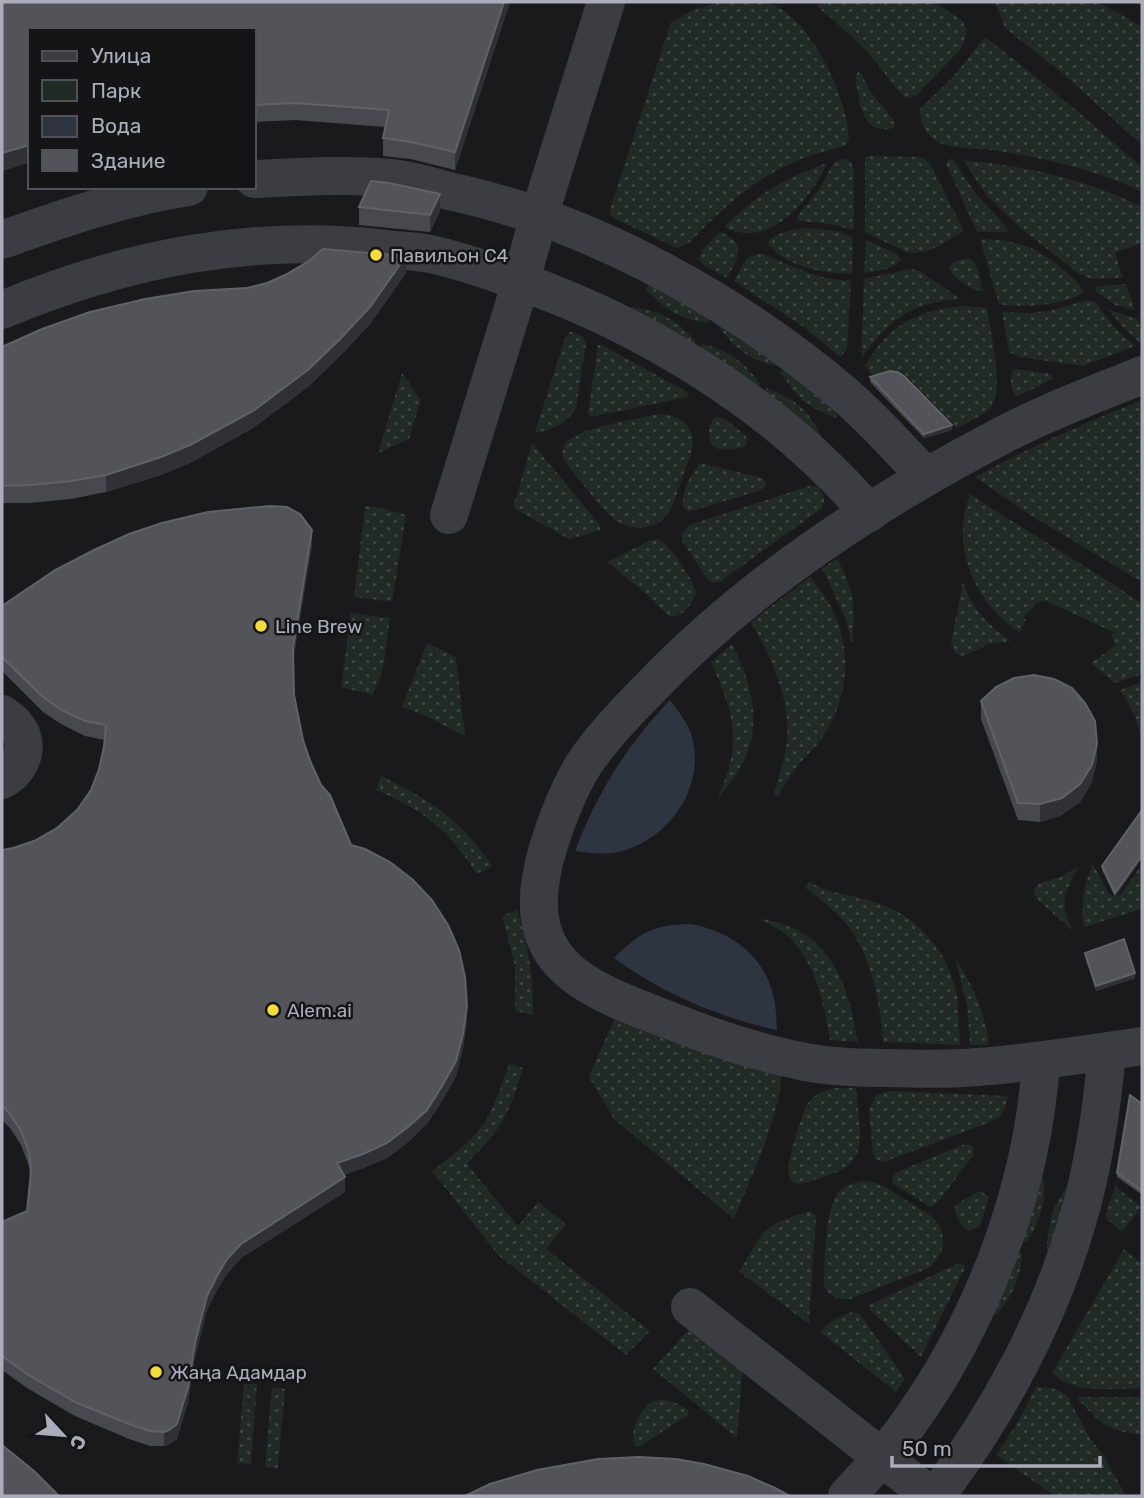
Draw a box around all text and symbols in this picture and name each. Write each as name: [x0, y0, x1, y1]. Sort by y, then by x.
legend: [28, 28, 256, 189]
text: Улица: [91, 43, 151, 68]
text: Парк: [91, 78, 141, 103]
text: Вода: [91, 113, 141, 138]
text: Здание: [91, 148, 166, 173]
place label: Павильон С4: [390, 244, 509, 267]
marker: Павильон С4: [368, 247, 384, 263]
place label: Line Brew: [275, 615, 362, 638]
marker: Line Brew: [253, 618, 269, 634]
place label: Alem.ai: [287, 999, 352, 1022]
marker: Alem.ai: [265, 1002, 281, 1018]
place label: Жаңа Адамдар: [170, 1361, 307, 1384]
marker: Жаңа Адамдар: [148, 1364, 164, 1380]
north arrow: [28, 1400, 98, 1470]
scale bar: [892, 1424, 1100, 1468]
text: С: [65, 1431, 91, 1453]
text: 50 m: [902, 1436, 952, 1461]

